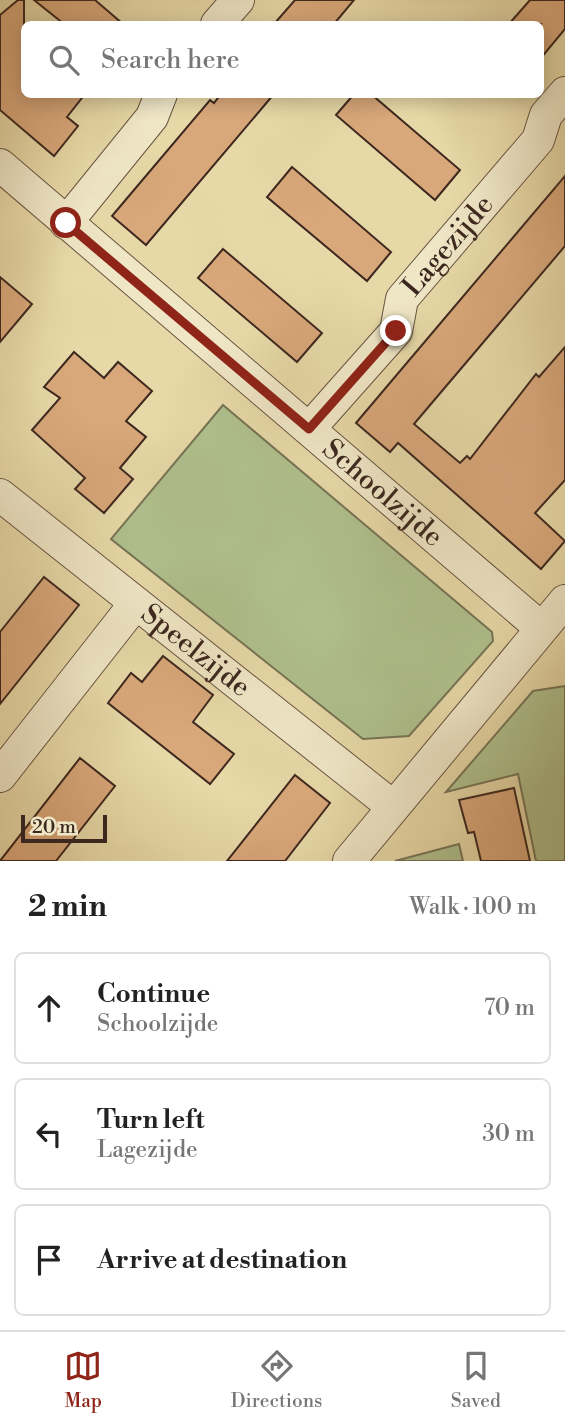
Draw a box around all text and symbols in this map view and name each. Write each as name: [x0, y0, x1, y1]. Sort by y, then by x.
search box: [21, 21, 544, 98]
icon: search: [45, 41, 83, 79]
text: Search here: [101, 44, 240, 76]
street label: Lagezijde: [395, 188, 501, 303]
route start: [50, 207, 81, 238]
route end: [380, 315, 411, 346]
street label: Schoolzijde: [315, 431, 450, 554]
street label: Speelzijde: [134, 596, 258, 705]
scale bar: [21, 812, 107, 844]
text: 20 m: [32, 815, 76, 839]
text: 2 min: [28, 888, 107, 926]
text: Walk · 100 m: [409, 893, 537, 921]
text: Continue: [97, 978, 210, 1010]
icon: ahead: [30, 989, 68, 1027]
text: 70 m: [484, 994, 535, 1022]
text: Schoolzijde: [97, 1010, 218, 1038]
text: Turn left: [97, 1104, 205, 1136]
icon: left: [30, 1115, 68, 1153]
text: 30 m: [482, 1120, 535, 1148]
text: Lagezijde: [97, 1136, 198, 1164]
icon: arrive: [30, 1241, 68, 1279]
text: Arrive at destination: [97, 1244, 347, 1276]
tab: Map: [64, 1347, 102, 1413]
tab: Directions: [231, 1347, 322, 1413]
tab: Saved: [451, 1347, 501, 1413]

